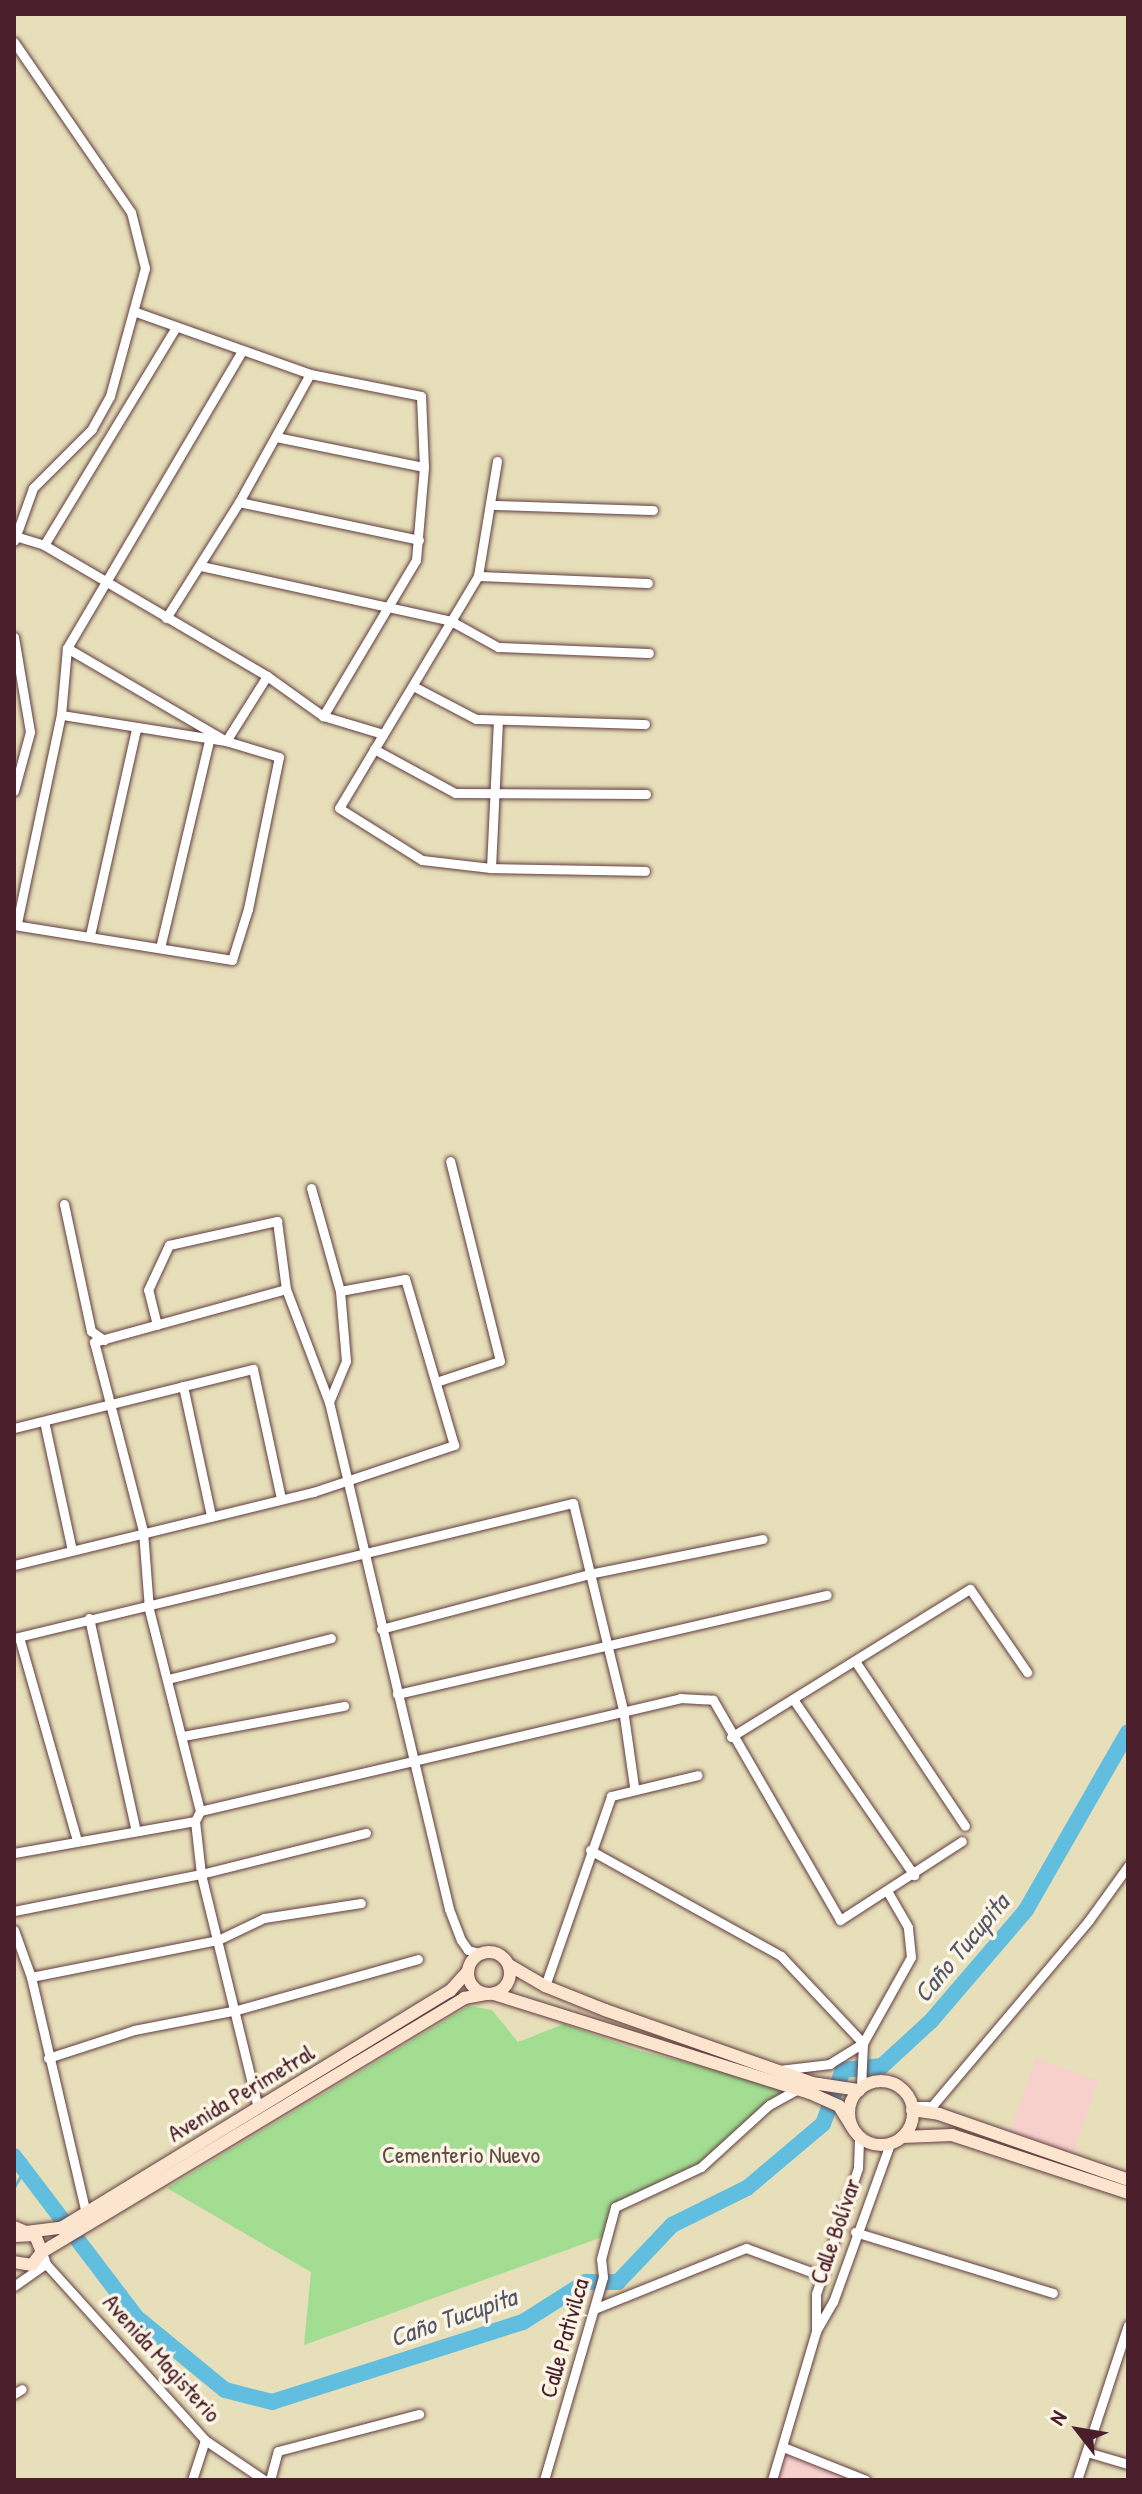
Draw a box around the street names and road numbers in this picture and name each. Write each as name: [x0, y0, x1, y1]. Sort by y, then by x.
street label: Avenida Perimetral: [162, 2038, 320, 2148]
street label: Calle Bolívar: [804, 2174, 866, 2288]
street label: Calle Pativilca: [533, 2275, 595, 2401]
street label: Avenida Magisterio: [97, 2288, 227, 2428]

